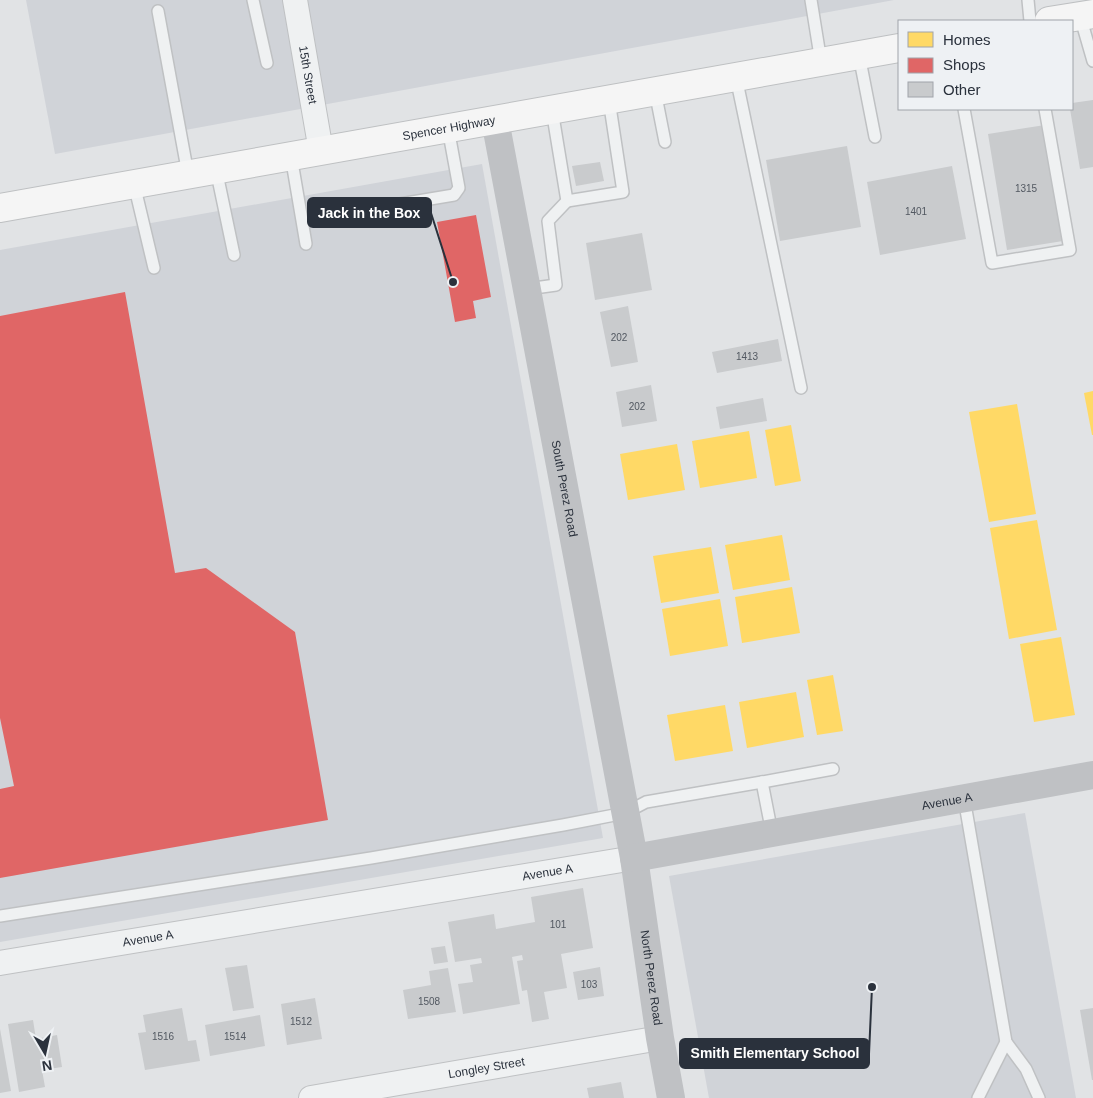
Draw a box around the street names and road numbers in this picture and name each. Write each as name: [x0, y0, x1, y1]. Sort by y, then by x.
street label: 15th Street: [296, 45, 320, 106]
street label: Spencer Highway: [401, 113, 497, 143]
street label: South Perez Road: [548, 439, 580, 538]
street label: Avenue A: [920, 790, 973, 813]
street label: Avenue A: [521, 861, 574, 883]
street label: Avenue A: [122, 927, 174, 950]
street label: North Perez Road: [637, 929, 665, 1026]
street label: Longley Street: [447, 1054, 526, 1081]

